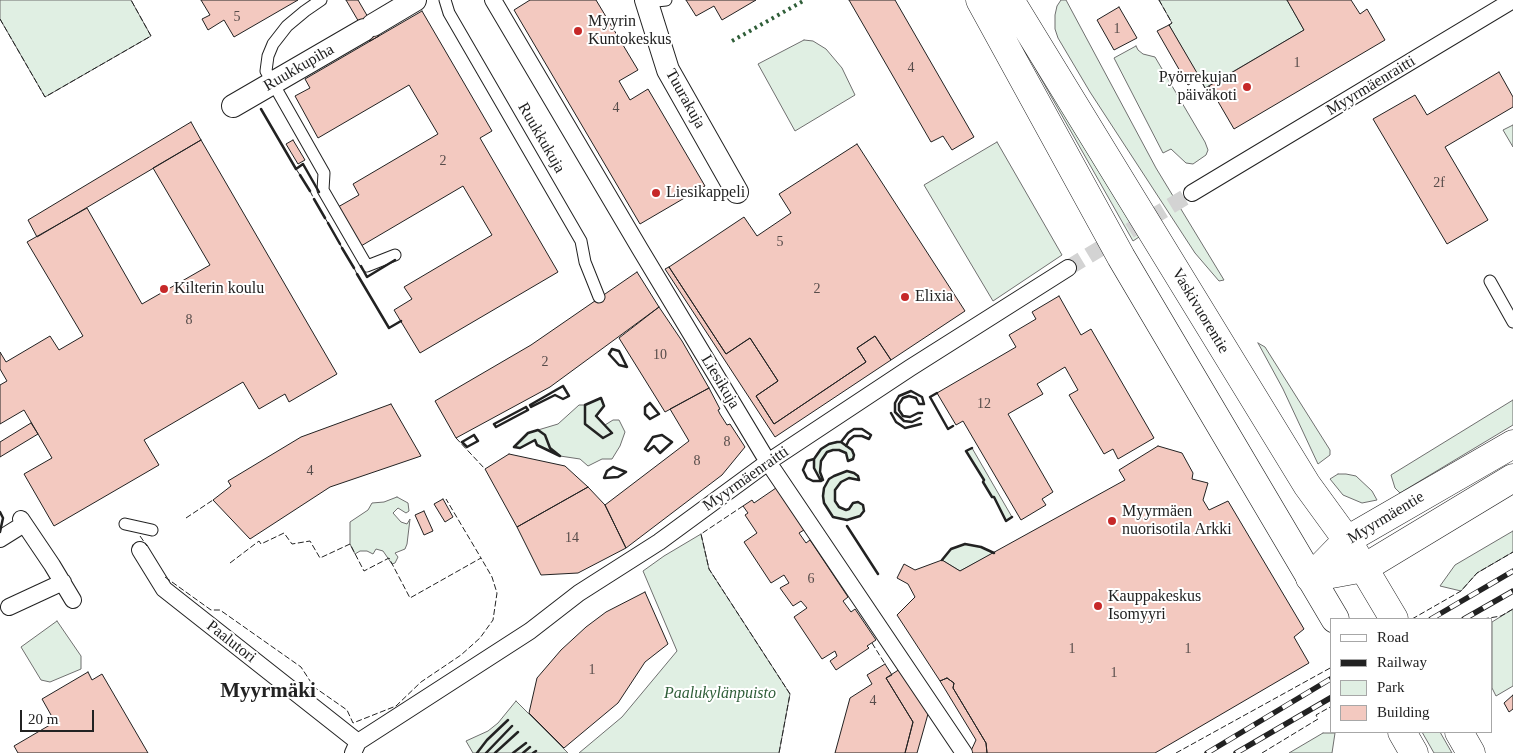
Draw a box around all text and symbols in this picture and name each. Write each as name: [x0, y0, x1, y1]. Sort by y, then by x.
house number: 5: [233, 9, 240, 25]
place label: Myyrin Kuntokeskus: [588, 12, 672, 50]
house number: 1: [1114, 21, 1120, 37]
marker: Myyrin Kuntokeskus: [572, 25, 584, 37]
street label: Ruukkupiha: [260, 40, 338, 96]
street label: Myyrmäenraitti: [1323, 52, 1419, 120]
house number: 1: [1294, 55, 1300, 71]
house number: 4: [908, 60, 914, 76]
street label: Tuurakuja: [661, 66, 709, 132]
place label: Pyörrekujan päiväkoti: [1159, 68, 1237, 106]
marker: Pyörrekujan päiväkoti: [1241, 81, 1253, 93]
street label: Ruukkukuja: [513, 99, 569, 177]
house number: 4: [612, 100, 620, 116]
house number: 2: [439, 153, 446, 169]
house number: 2f: [1433, 175, 1445, 191]
place label: Liesikappeli: [666, 183, 745, 203]
marker: Liesikappeli: [650, 187, 662, 199]
house number: 5: [776, 234, 784, 250]
street label: Vaskivuorentie: [1167, 265, 1233, 357]
place label: Kilterin koulu: [174, 279, 264, 299]
house number: 2: [814, 281, 820, 297]
marker: Kilterin koulu: [158, 283, 170, 295]
place label: Elixia: [915, 287, 953, 307]
marker: Elixia: [899, 291, 911, 303]
house number: 8: [185, 312, 192, 328]
house number: 10: [653, 347, 667, 363]
street label: Liesikuja: [696, 352, 744, 412]
house number: 2: [542, 354, 548, 370]
house number: 12: [977, 396, 991, 412]
house number: 8: [724, 434, 730, 450]
street label: Myyrmäenraitti: [699, 442, 793, 516]
house number: 8: [694, 453, 700, 469]
house number: 4: [306, 463, 314, 479]
street label: Myyrmäentie: [1344, 488, 1428, 548]
place label: Myyrmäen nuorisotila Arkki: [1122, 502, 1232, 540]
marker: Myyrmäen nuorisotila Arkki: [1106, 515, 1118, 527]
house number: 14: [565, 530, 579, 546]
house number: 6: [808, 571, 814, 587]
place label: Kauppakeskus Isomyyri: [1108, 587, 1201, 625]
marker: Kauppakeskus Isomyyri: [1092, 600, 1104, 612]
street label: Paalutori: [202, 617, 260, 667]
legend: [1330, 618, 1493, 733]
text: Road: [1377, 629, 1409, 645]
house number: 1: [1068, 641, 1076, 657]
house number: 1: [1184, 641, 1192, 657]
text: Railway: [1377, 654, 1427, 670]
house number: 1: [588, 662, 596, 678]
house number: 1: [1110, 665, 1118, 681]
district label: Myyrmäki: [220, 679, 316, 705]
text: Park: [1377, 679, 1405, 695]
park label: Paalukylänpuisto: [664, 684, 776, 704]
house number: 4: [870, 693, 876, 709]
scale bar: [22, 700, 96, 732]
text: Building: [1377, 704, 1430, 720]
text: 20 m: [28, 711, 58, 727]

